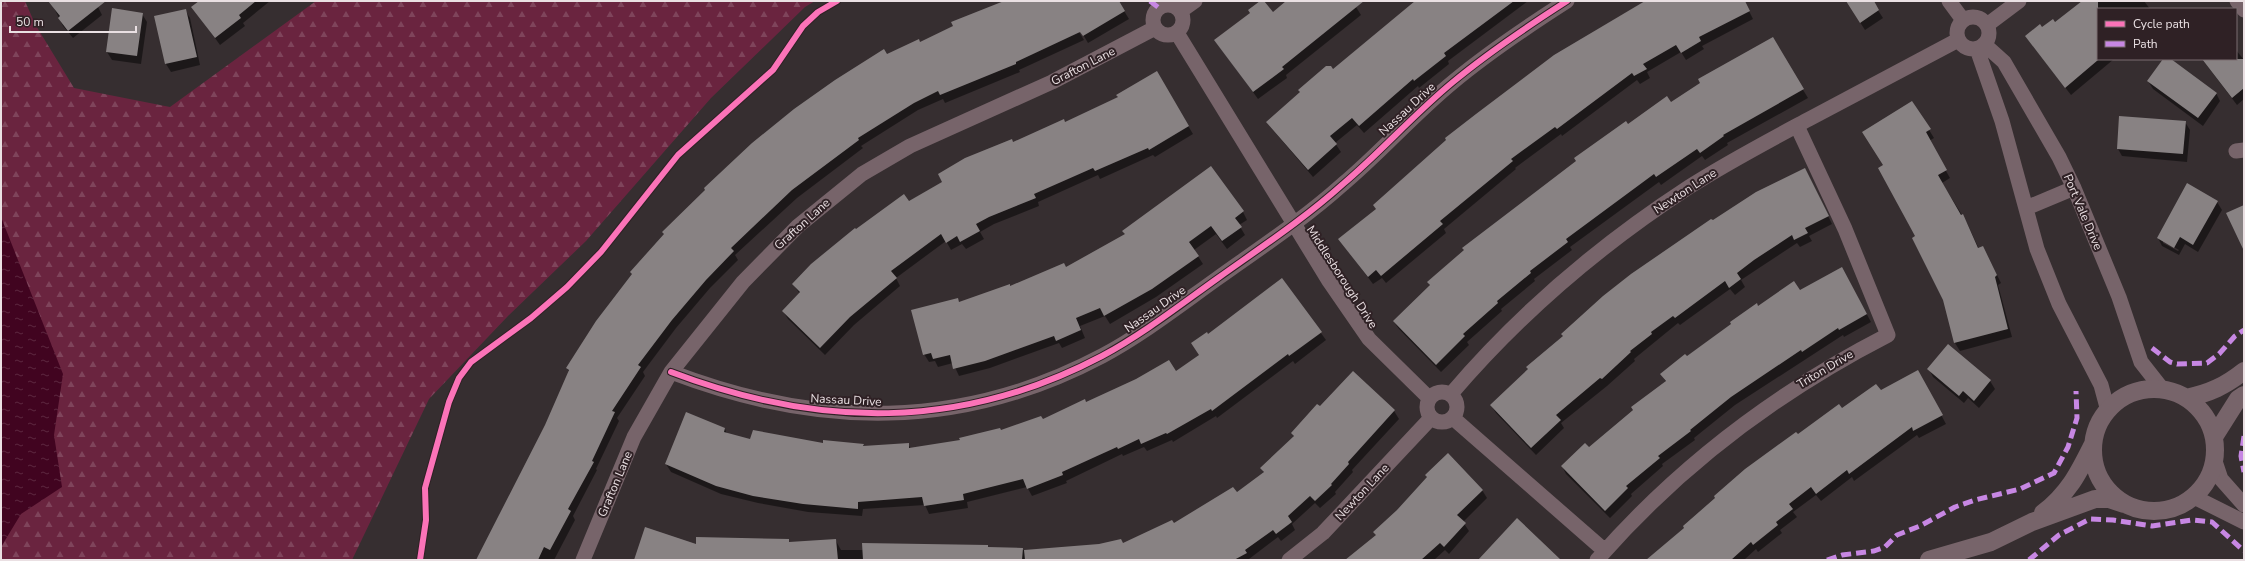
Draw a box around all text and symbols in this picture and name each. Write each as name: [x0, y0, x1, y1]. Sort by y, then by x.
scale bar: [10, 8, 136, 34]
legend: [2097, 8, 2237, 60]
text: 50 m: [16, 14, 44, 30]
text: Cycle path: [2133, 16, 2190, 32]
text: Path: [2133, 36, 2158, 52]
street label: Grafton Lane: [1048, 43, 1118, 89]
street label: Nassau Drive: [1375, 79, 1439, 139]
street label: Newton Lane: [1650, 165, 1720, 217]
street label: Port Vale Drive: [2060, 171, 2106, 253]
street label: Grafton Lane: [771, 195, 833, 253]
street label: Middlesborough Drive: [1303, 223, 1381, 331]
street label: Nassau Drive: [1121, 282, 1189, 336]
street label: Triton Drive: [1794, 346, 1856, 392]
street label: Nassau Drive: [810, 390, 882, 410]
street label: Grafton Lane: [594, 449, 636, 519]
street label: Newton Lane: [1332, 460, 1392, 524]

